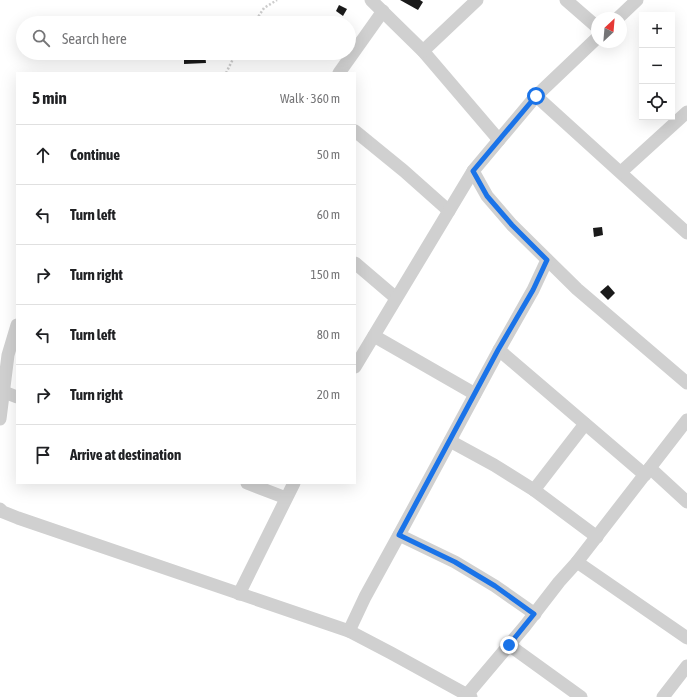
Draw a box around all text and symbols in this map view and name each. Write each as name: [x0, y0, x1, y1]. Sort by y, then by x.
north arrow: [591, 12, 627, 48]
map controls: [639, 12, 675, 120]
button: +: [639, 12, 675, 48]
search box: [16, 16, 356, 60]
icon: search: [30, 27, 52, 49]
text: Search here: [62, 30, 127, 47]
button: −: [639, 48, 675, 84]
button: locate: [639, 84, 675, 120]
route start: [527, 87, 545, 105]
text: 5 min: [32, 88, 67, 108]
text: Walk · 360 m: [280, 91, 340, 106]
icon: ahead: [32, 144, 54, 166]
text: Continue: [70, 146, 120, 163]
text: 50 m: [317, 147, 340, 162]
icon: left: [32, 204, 54, 226]
text: Turn left: [70, 206, 116, 223]
text: 60 m: [317, 207, 340, 222]
icon: right: [32, 264, 54, 286]
text: Turn right: [70, 266, 123, 283]
text: 150 m: [311, 267, 340, 282]
icon: left: [32, 324, 54, 346]
text: Turn left: [70, 326, 116, 343]
text: 80 m: [317, 327, 340, 342]
icon: right: [32, 384, 54, 406]
text: Turn right: [70, 386, 123, 403]
text: 20 m: [317, 387, 340, 402]
icon: arrive: [32, 444, 54, 466]
text: Arrive at destination: [70, 446, 181, 463]
route end: [500, 636, 518, 654]

